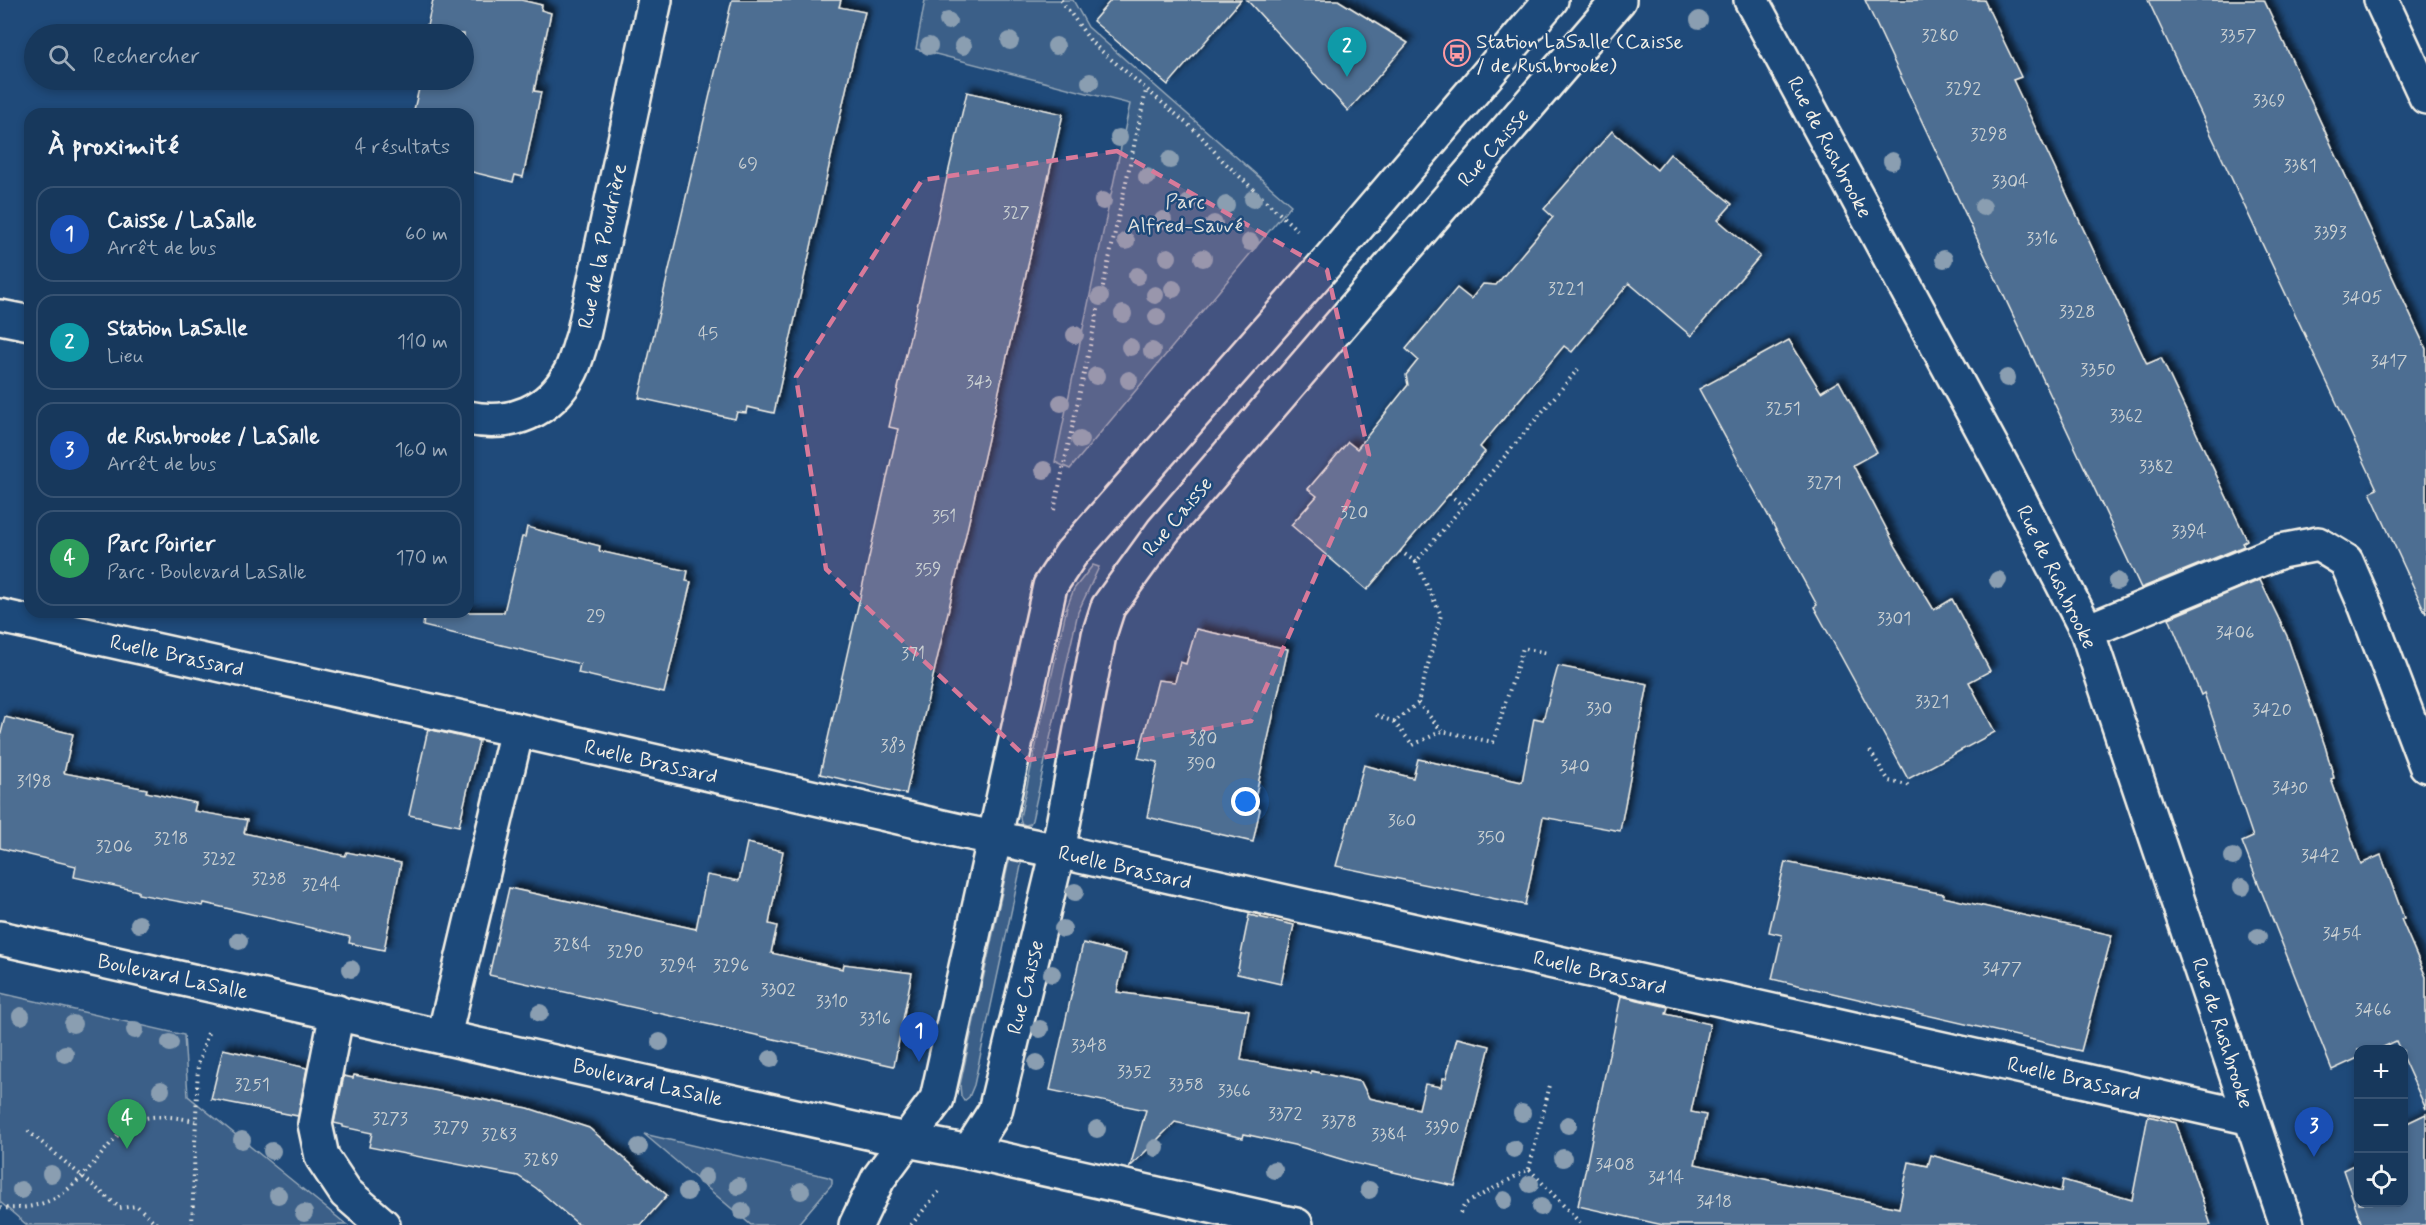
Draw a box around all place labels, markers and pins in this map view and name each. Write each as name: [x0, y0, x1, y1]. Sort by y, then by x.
pin: 2: [1328, 28, 1366, 77]
place label: Station LaSalle (Caisse / de Rushbrooke): [1476, 28, 1683, 80]
bus stop icon: Station LaSalle (Caisse / de Rushbrooke): [1442, 38, 1472, 68]
pin: 1: [900, 1012, 938, 1062]
pin: 4: [108, 1100, 146, 1149]
pin: 3: [2294, 1108, 2334, 1157]

